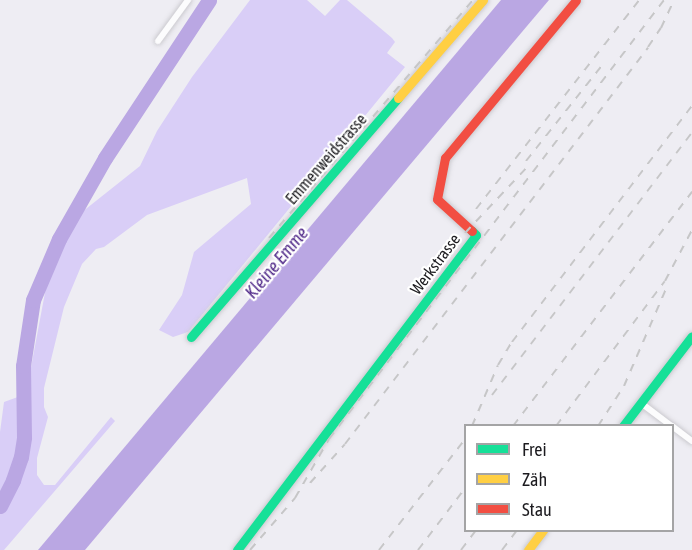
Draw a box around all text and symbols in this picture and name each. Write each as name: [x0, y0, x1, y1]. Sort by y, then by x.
street label: Emmenweidstrasse: [282, 110, 370, 208]
water label: Kleine Emme: [241, 223, 313, 303]
street label: Werkstrasse: [406, 230, 464, 298]
legend: [464, 424, 674, 532]
text: Frei: [522, 439, 547, 460]
text: Zäh: [522, 469, 547, 490]
text: Stau: [522, 499, 552, 520]

